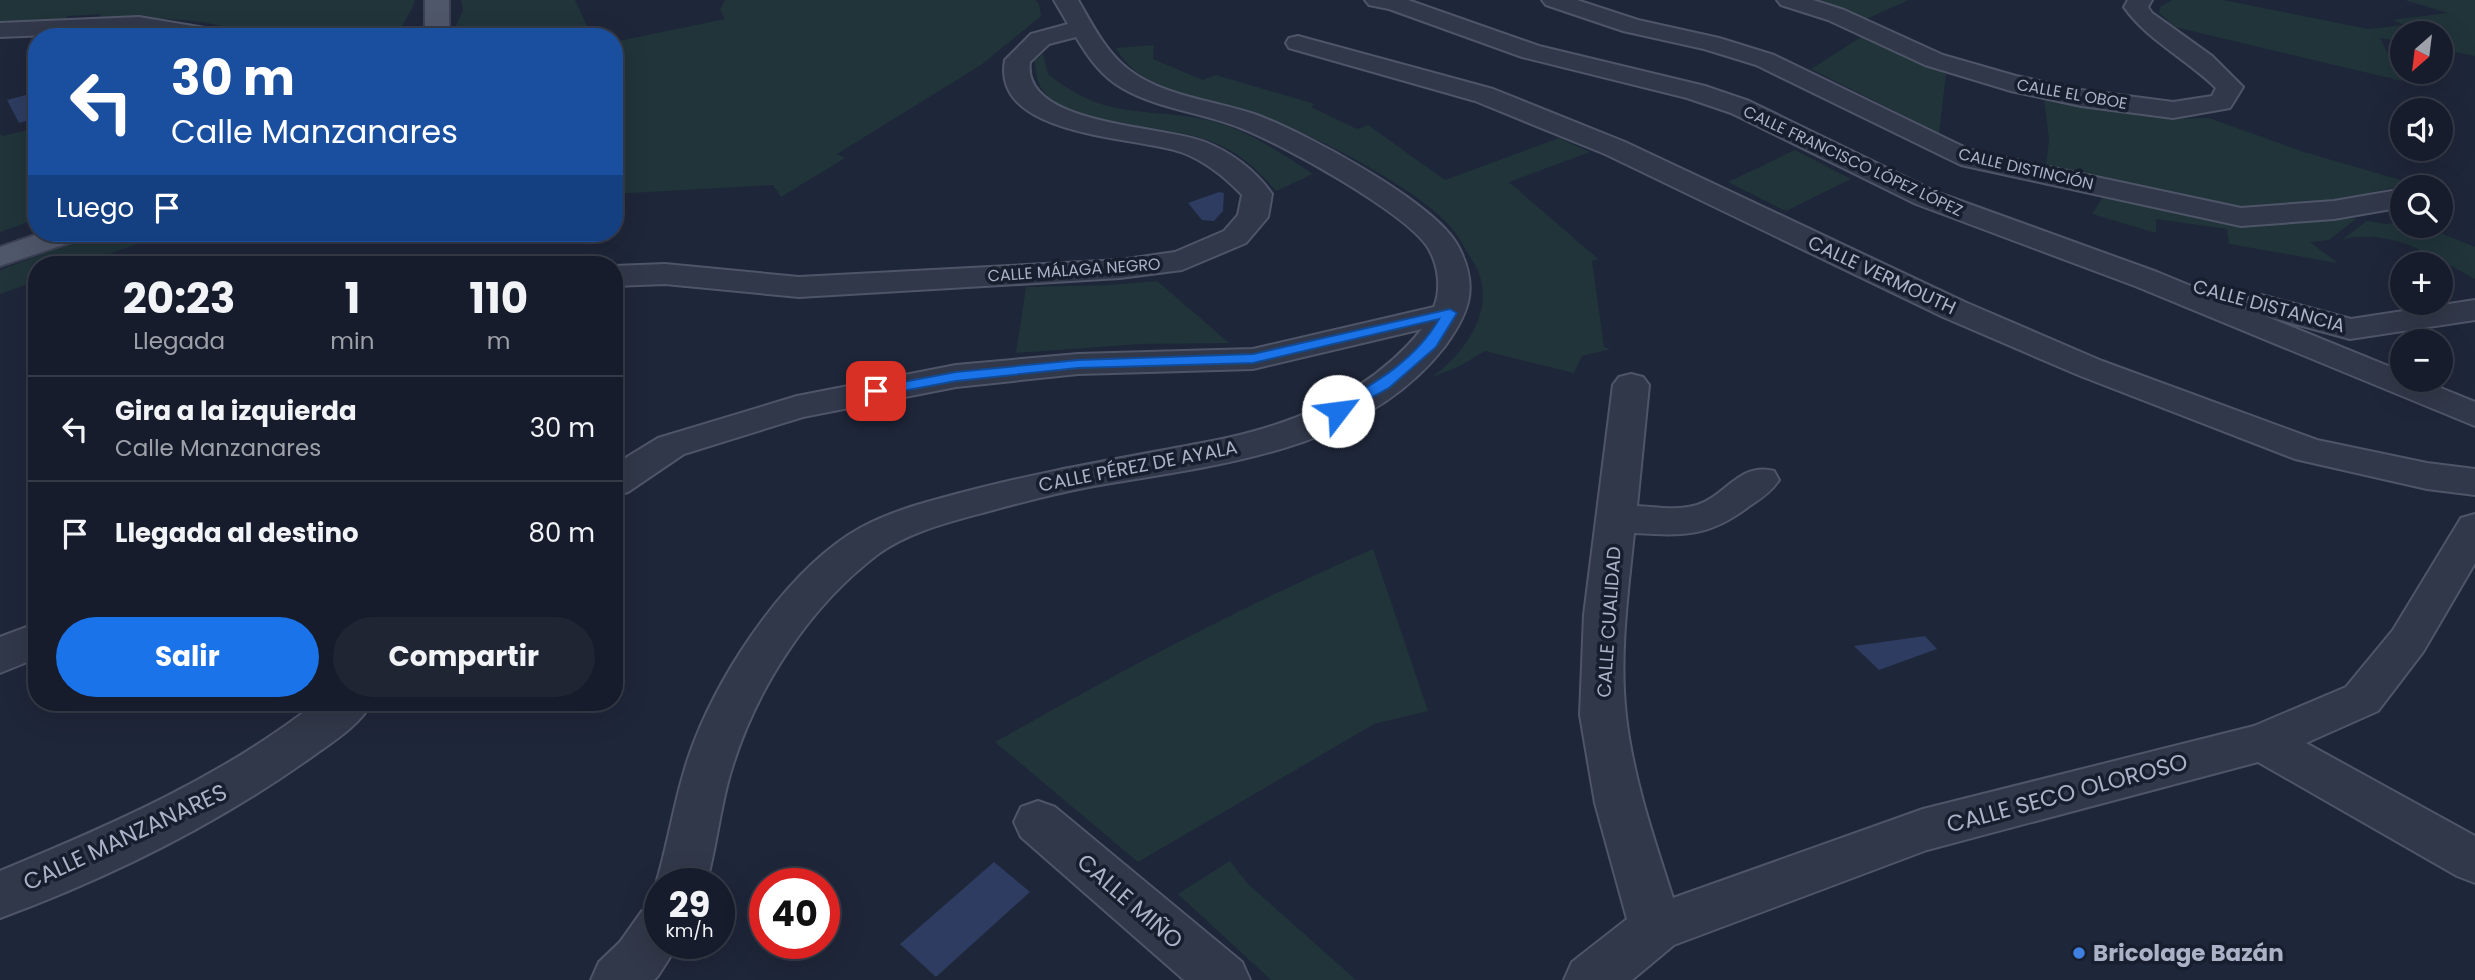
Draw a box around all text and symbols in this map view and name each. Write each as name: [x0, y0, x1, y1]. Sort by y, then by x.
north arrow: [2390, 21, 2454, 84]
map controls: [2390, 21, 2453, 392]
text: 30 m: [171, 44, 295, 112]
icon: left: [56, 56, 147, 147]
street label: CALLE EL OBOE: [2015, 73, 2129, 115]
button: sound: [2390, 98, 2453, 161]
street label: CALLE FRANCISCO LÓPEZ LÓPEZ: [1740, 100, 1966, 222]
text: Calle Manzanares: [171, 109, 458, 154]
street label: CALLE DISTINCIÓN: [1956, 142, 2096, 196]
button: search: [2390, 175, 2453, 238]
icon: arrive: [148, 189, 186, 227]
text: Luego: [56, 190, 134, 226]
street label: CALLE VERMOUTH: [1804, 229, 1960, 321]
street label: CALLE MÁLAGA NEGRO: [987, 252, 1161, 288]
button: +: [2390, 252, 2453, 315]
text: 20:23: [123, 269, 236, 328]
text: 1: [344, 269, 360, 328]
text: 110: [469, 269, 528, 328]
street label: CALLE DISTANCIA: [2190, 273, 2348, 339]
text: Llegada: [133, 325, 225, 357]
text: min: [330, 325, 374, 357]
text: m: [487, 325, 511, 357]
button: −: [2390, 329, 2453, 392]
pin: [846, 361, 906, 421]
icon: arrive: [857, 372, 895, 410]
position arrow: [1301, 374, 1375, 448]
text: Gira a la izquierda: [115, 393, 357, 429]
icon: left: [56, 410, 94, 448]
text: 30 m: [530, 410, 595, 446]
text: Calle Manzanares: [115, 432, 321, 464]
street label: CALLE PÉREZ DE AYALA: [1036, 433, 1240, 499]
icon: arrive: [56, 515, 94, 553]
text: Llegada al destino: [115, 515, 359, 551]
text: 80 m: [529, 515, 595, 551]
street label: CALLE CUALIDAD: [1590, 545, 1628, 699]
button: Salir: [56, 617, 319, 697]
button: Compartir: [333, 617, 595, 697]
street label: CALLE SECO OLOROSO: [1943, 745, 2191, 841]
street label: CALLE MANZANARES: [18, 776, 232, 898]
street label: CALLE MIÑO: [1070, 846, 1190, 956]
speed limit sign: 40: [749, 868, 840, 959]
text: 29: [669, 880, 710, 929]
text: km/h: [666, 918, 713, 943]
place label: Bricolage Bazán: [2093, 937, 2284, 969]
marker: Bricolage Bazán: [2071, 945, 2087, 961]

